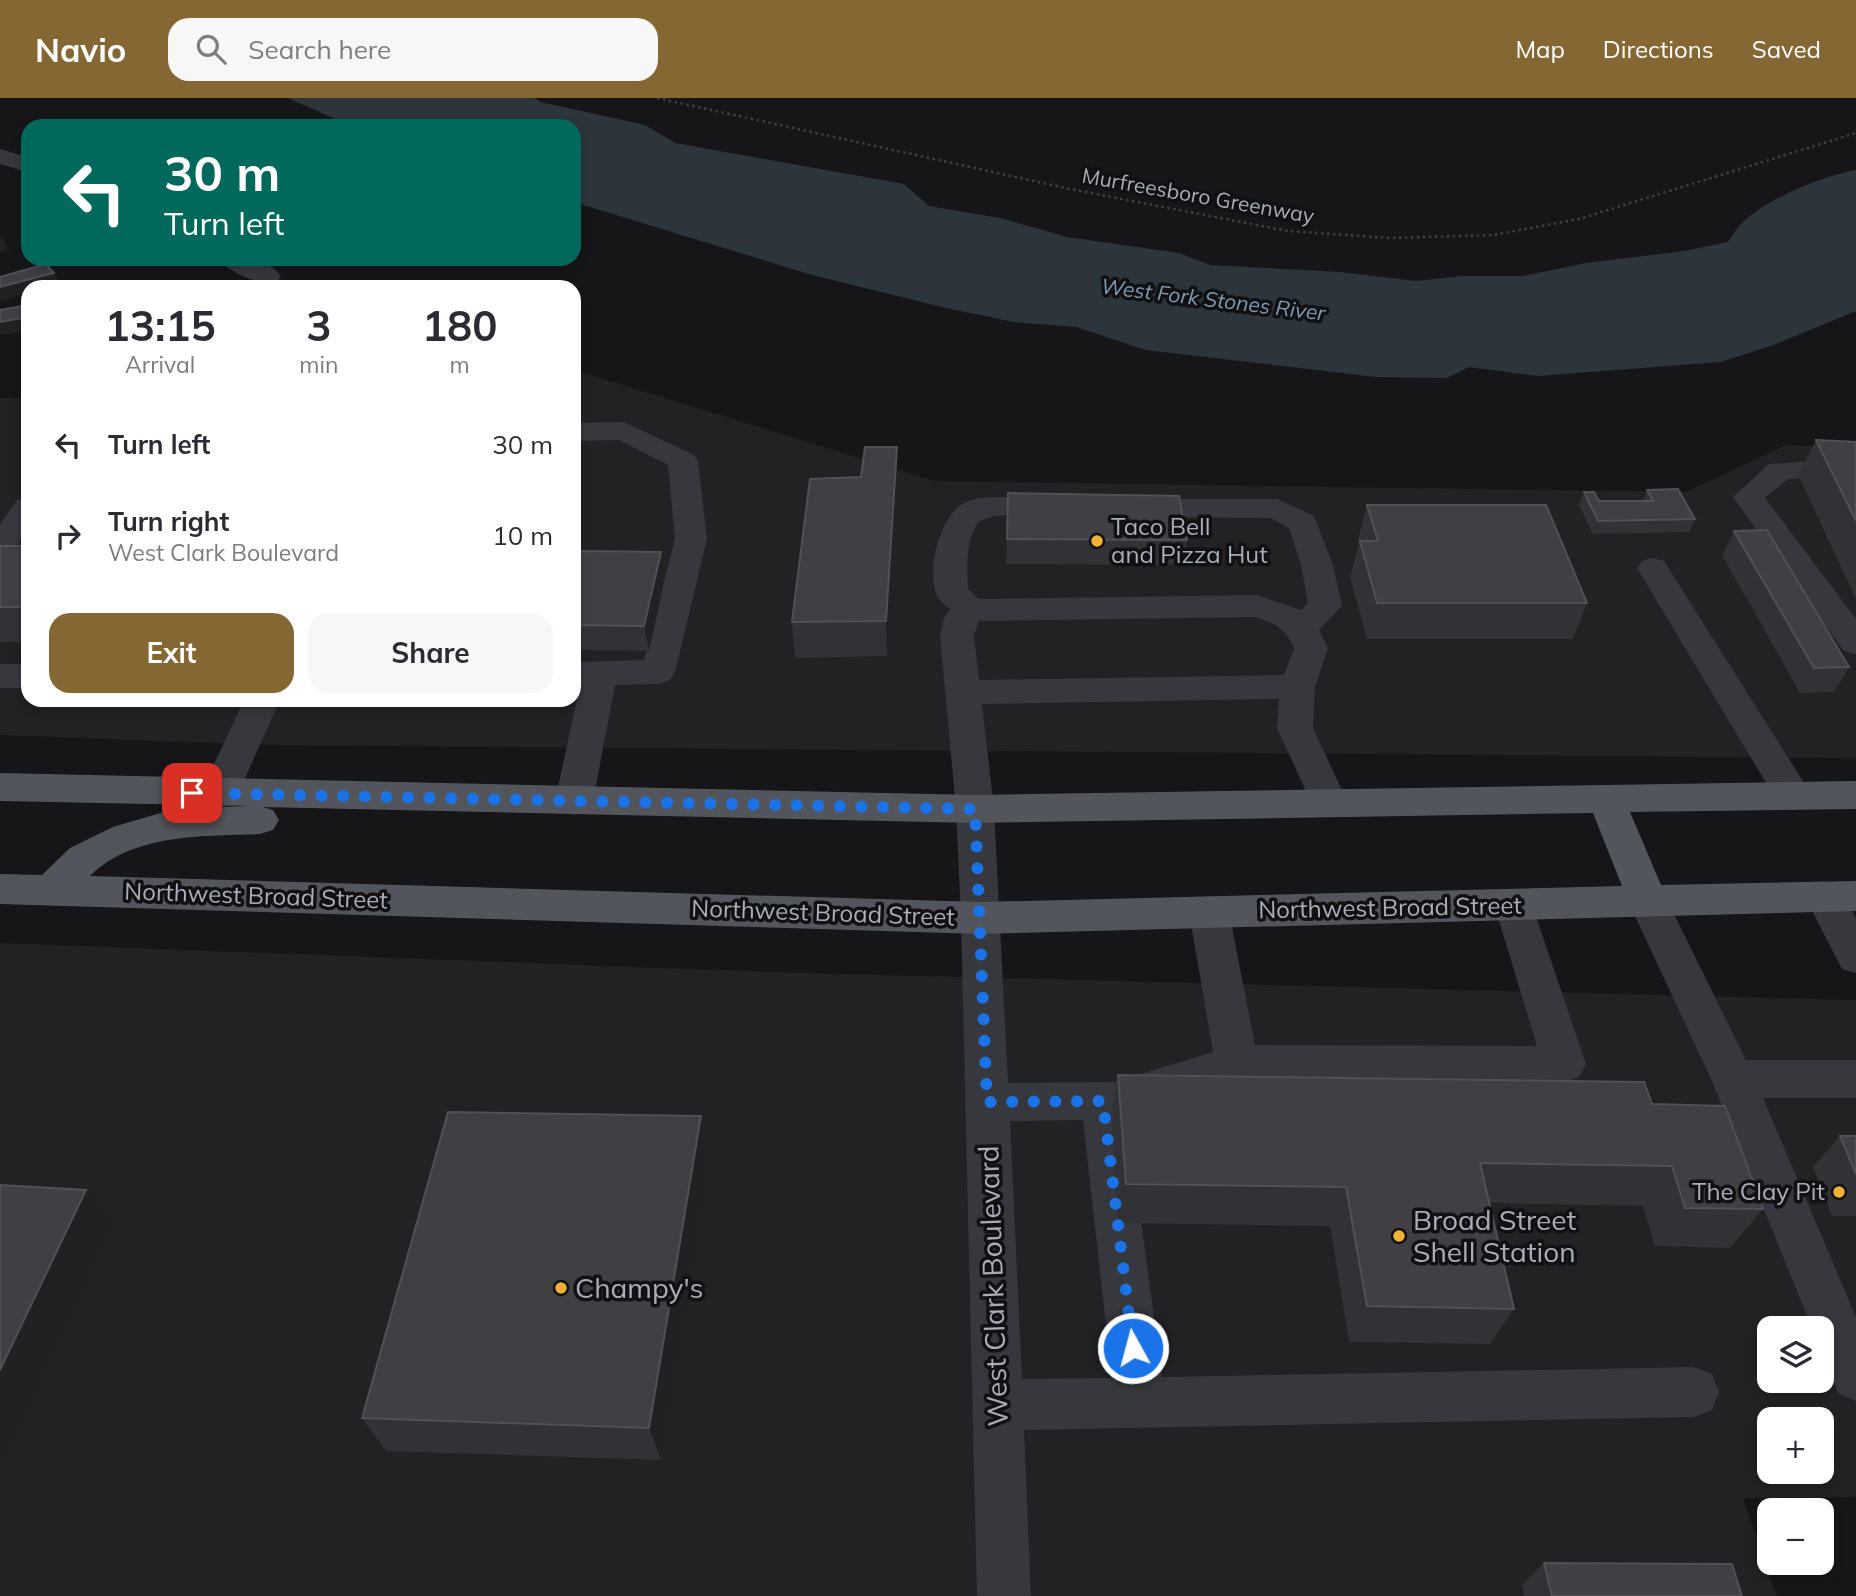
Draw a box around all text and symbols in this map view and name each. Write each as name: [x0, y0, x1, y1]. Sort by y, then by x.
search box: [168, 18, 658, 81]
text: Navio: [35, 29, 126, 70]
icon: search: [192, 30, 230, 68]
text: Search here: [248, 33, 391, 66]
text: Map: [1515, 34, 1565, 64]
text: Directions: [1603, 34, 1714, 64]
text: Saved: [1752, 34, 1821, 64]
text: 30 m: [164, 142, 280, 203]
icon: left: [49, 147, 140, 238]
street label: Murfreesboro Greenway: [1080, 162, 1316, 228]
text: Turn left: [164, 203, 284, 243]
water label: West Fork Stones River: [1100, 272, 1328, 326]
text: 13:15: [105, 299, 216, 352]
text: 3: [306, 299, 331, 352]
text: 180: [422, 299, 497, 352]
text: Arrival: [125, 350, 195, 379]
text: min: [299, 350, 338, 379]
text: m: [450, 350, 470, 379]
icon: left: [49, 426, 87, 464]
text: Turn left: [108, 428, 210, 461]
text: 30 m: [492, 428, 553, 461]
text: Turn right: [108, 505, 229, 538]
place label: Taco Bell and Pizza Hut: [1111, 511, 1268, 569]
icon: right: [49, 517, 87, 555]
text: 10 m: [492, 519, 553, 552]
marker: Taco Bell and Pizza Hut: [1089, 533, 1105, 549]
text: West Clark Boulevard: [108, 538, 339, 567]
button: Exit: [49, 613, 294, 693]
button: Share: [308, 613, 553, 693]
pin: [162, 763, 222, 823]
icon: arrive: [173, 774, 211, 812]
street label: Northwest Broad Street: [124, 875, 388, 915]
street label: Northwest Broad Street: [1258, 890, 1522, 924]
street label: Northwest Broad Street: [691, 892, 955, 932]
street label: West Clark Boulevard: [970, 1145, 1015, 1427]
place label: The Clay Pit: [1692, 1176, 1825, 1206]
marker: The Clay Pit: [1831, 1184, 1847, 1200]
place label: Broad Street Shell Station: [1413, 1202, 1577, 1269]
marker: Broad Street Shell Station: [1391, 1228, 1407, 1244]
place label: Champy's: [575, 1270, 703, 1305]
marker: Champy's: [553, 1280, 569, 1296]
position arrow: [1096, 1311, 1170, 1385]
map controls: [1757, 1316, 1834, 1575]
button: layers: [1757, 1316, 1834, 1393]
button: +: [1757, 1407, 1834, 1484]
button: −: [1757, 1498, 1834, 1575]

